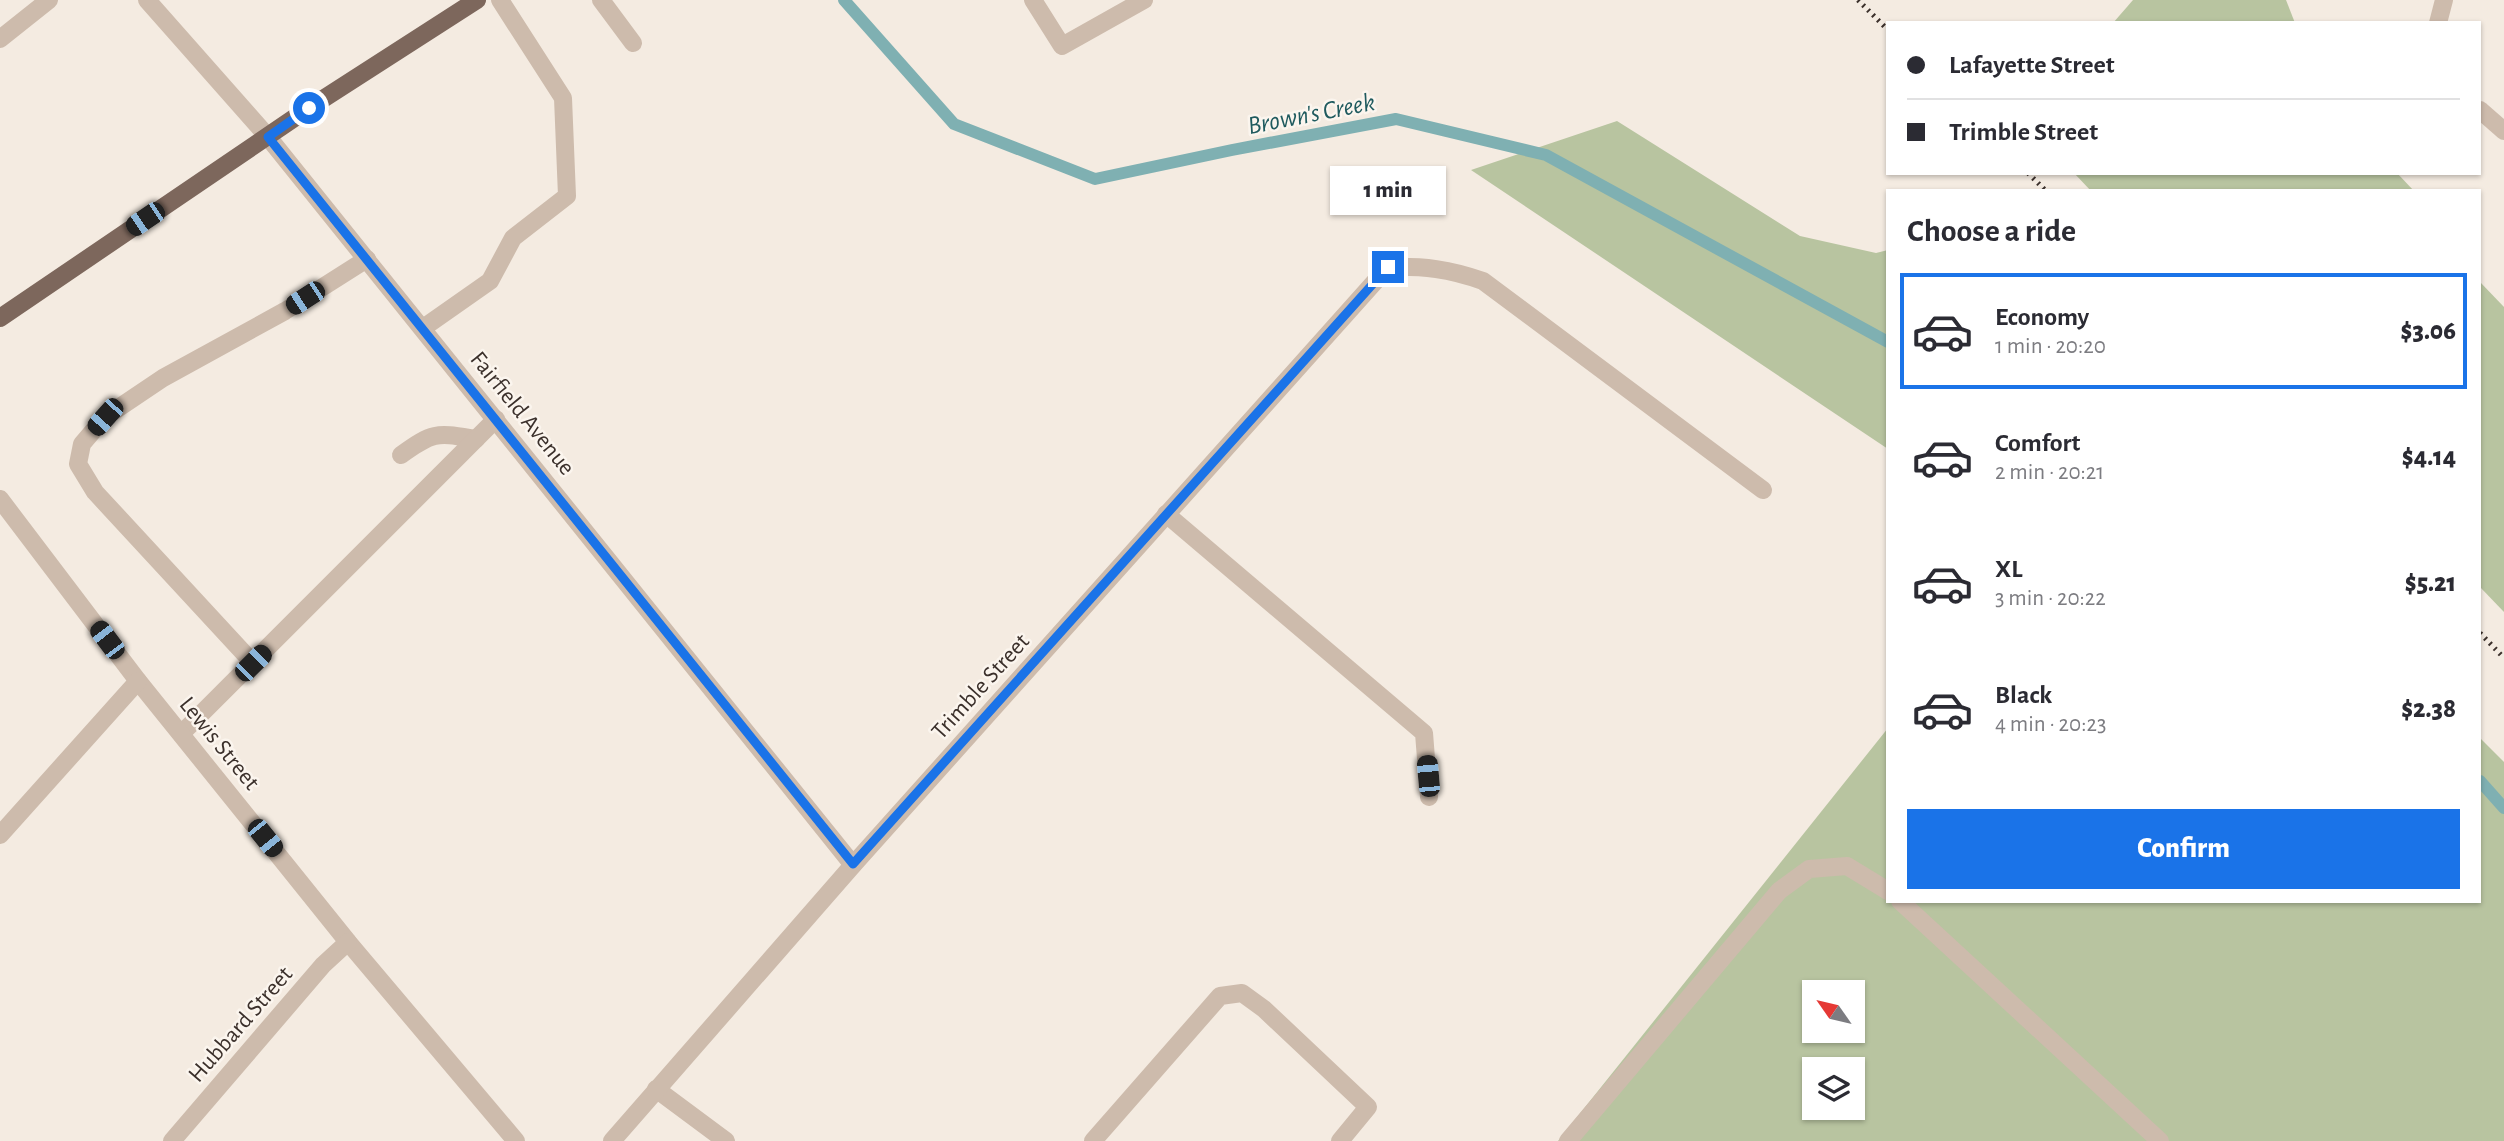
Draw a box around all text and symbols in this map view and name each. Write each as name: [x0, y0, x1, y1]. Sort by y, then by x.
text: Lafayette Street: [1949, 52, 2115, 78]
water label: Brown's Creek: [1245, 89, 1377, 139]
route start: [293, 92, 325, 124]
text: Trimble Street: [1949, 119, 2098, 145]
callout: 1 min: [1330, 166, 1446, 215]
text: 1 min: [1364, 179, 1412, 202]
car: [122, 199, 169, 239]
text: Choose a ride: [1907, 215, 2076, 247]
route end: [1372, 251, 1404, 283]
car: [282, 278, 329, 318]
icon: car: [1911, 300, 1974, 363]
text: Economy: [1995, 304, 2089, 330]
text: $3.06: [2401, 318, 2456, 344]
text: 1 min · 20:20: [1995, 335, 2106, 358]
street label: Fairfield Avenue: [465, 347, 579, 480]
car: [84, 394, 127, 440]
icon: car: [1911, 426, 1974, 489]
text: Comfort: [1995, 430, 2080, 456]
text: $4.14: [2402, 444, 2456, 470]
text: 2 min · 20:21: [1995, 461, 2104, 484]
icon: car: [1911, 552, 1974, 615]
text: XL: [1995, 556, 2022, 582]
text: $5.21: [2405, 570, 2456, 596]
text: 3 min · 20:22: [1995, 587, 2106, 610]
car: [86, 617, 129, 663]
street label: Trimble Street: [927, 629, 1034, 744]
car: [231, 641, 276, 685]
icon: car: [1911, 678, 1974, 741]
text: Black: [1995, 682, 2052, 708]
street label: Lewis Street: [175, 693, 264, 795]
text: $2.38: [2401, 696, 2456, 722]
text: 4 min · 20:23: [1995, 713, 2106, 736]
car: [1416, 754, 1441, 798]
button: Confirm: [1907, 809, 2460, 889]
car: [244, 815, 287, 861]
street label: Hubbard Street: [184, 962, 297, 1087]
north arrow: [1802, 980, 1866, 1043]
map controls: [1802, 980, 1865, 1120]
button: layers: [1802, 1057, 1865, 1120]

